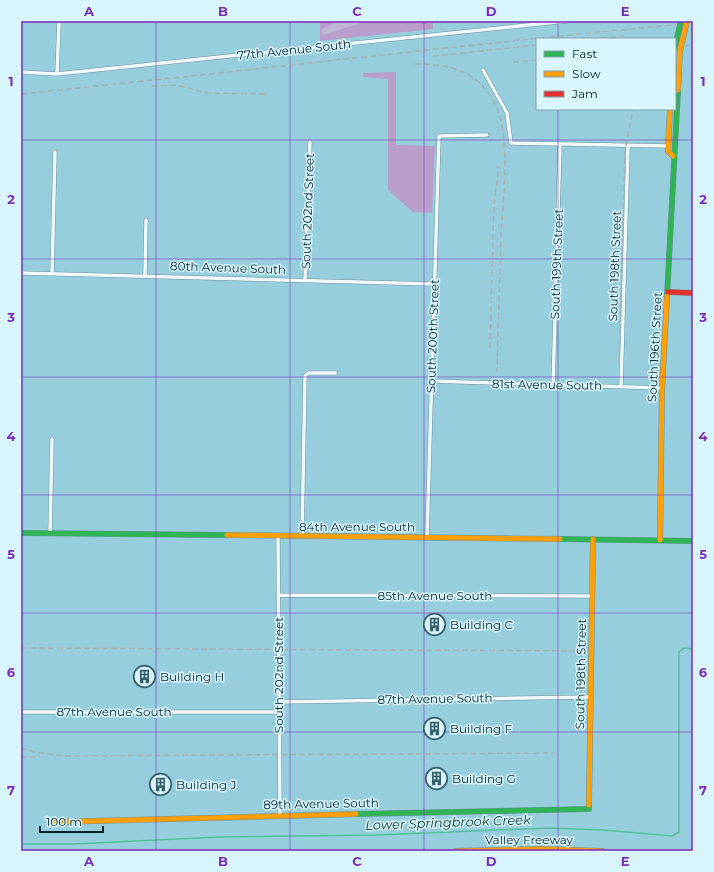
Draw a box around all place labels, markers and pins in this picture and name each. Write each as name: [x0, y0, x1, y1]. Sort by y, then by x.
building icon: Building C: [422, 612, 448, 638]
place label: Building C: [450, 617, 513, 632]
building icon: Building H: [131, 664, 157, 690]
place label: Building H: [160, 669, 224, 684]
building icon: Building F: [422, 716, 448, 742]
place label: Building F: [450, 721, 512, 736]
building icon: Building G: [423, 766, 449, 792]
place label: Building G: [452, 771, 516, 786]
building icon: Building J: [148, 772, 174, 798]
place label: Building J: [176, 777, 236, 792]

